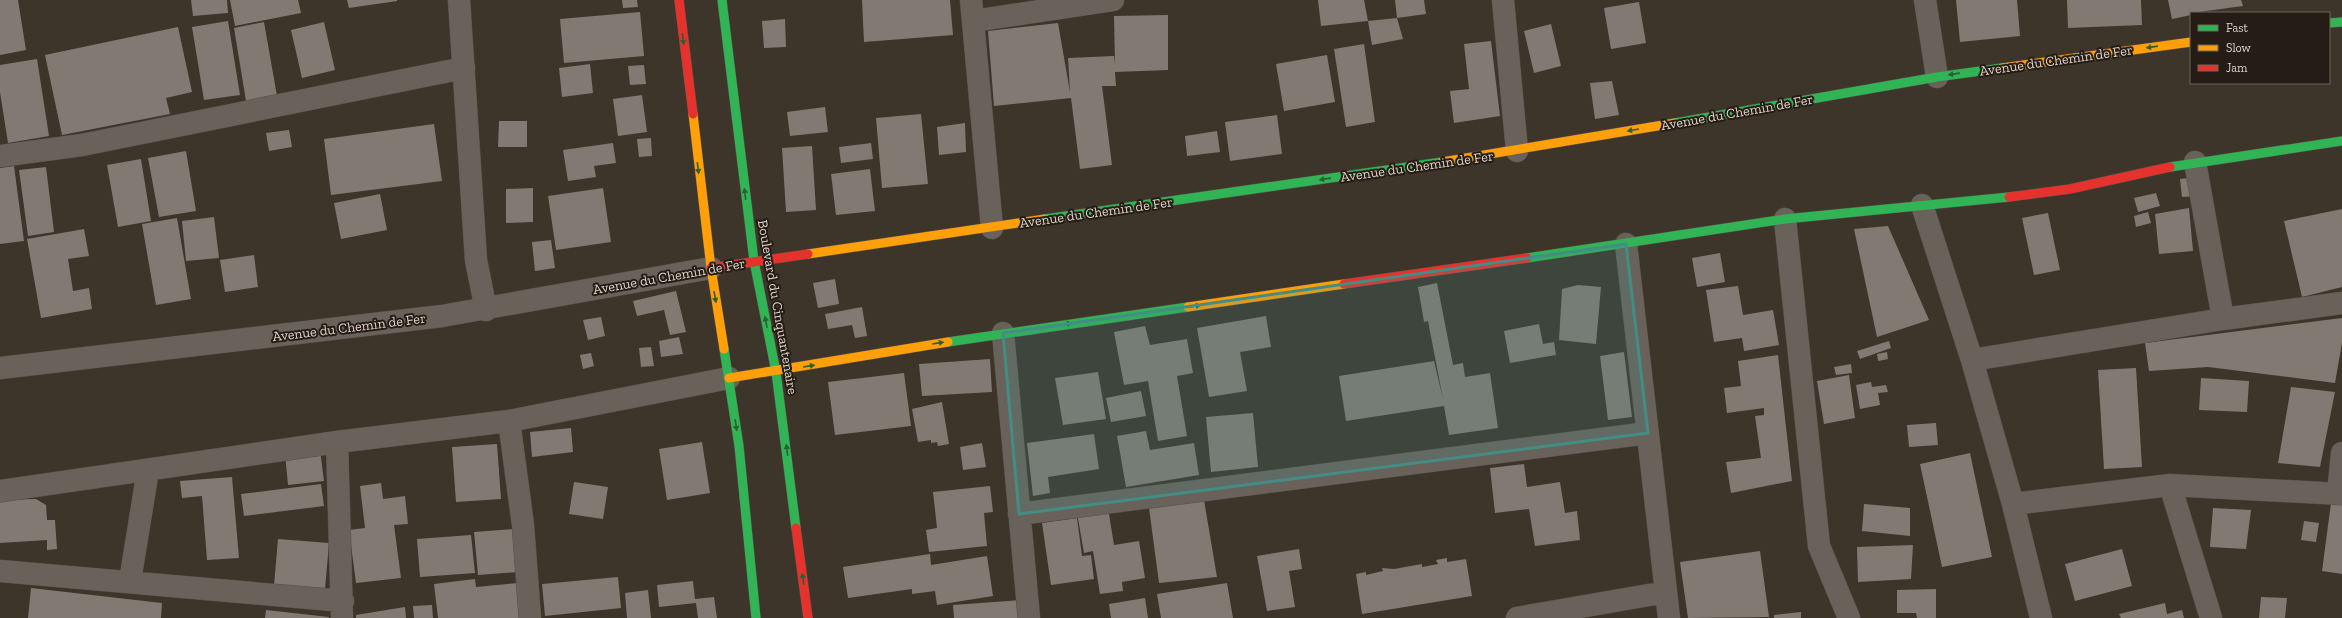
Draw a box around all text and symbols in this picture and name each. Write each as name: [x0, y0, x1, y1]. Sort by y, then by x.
legend: [2190, 12, 2330, 84]
text: Fast: [2226, 21, 2249, 35]
one-way arrow: [679, 33, 686, 45]
street label: Avenue du Chemin de Fer: [1978, 41, 2134, 80]
text: Slow: [2226, 41, 2252, 55]
one-way arrow: [2146, 44, 2158, 50]
text: Jam: [2226, 61, 2248, 75]
one-way arrow: [1948, 71, 1960, 77]
street label: Avenue du Chemin de Fer: [1660, 91, 1815, 134]
one-way arrow: [1627, 128, 1639, 134]
street label: Avenue du Chemin de Fer: [1339, 147, 1495, 186]
one-way arrow: [695, 162, 701, 174]
one-way arrow: [1319, 176, 1331, 182]
one-way arrow: [742, 188, 748, 200]
street label: Avenue du Chemin de Fer: [1018, 193, 1174, 232]
street label: Boulevard du Cinquantenaire: [754, 218, 801, 396]
street label: Avenue du Chemin de Fer: [592, 255, 747, 298]
one-way arrow: [713, 291, 719, 303]
one-way arrow: [1189, 303, 1201, 309]
street label: Avenue du Chemin de Fer: [271, 310, 427, 345]
one-way arrow: [763, 316, 769, 328]
one-way arrow: [1060, 321, 1072, 327]
one-way arrow: [931, 340, 944, 346]
one-way arrow: [803, 363, 816, 369]
one-way arrow: [733, 419, 739, 431]
one-way arrow: [784, 444, 790, 456]
one-way arrow: [800, 573, 806, 585]

